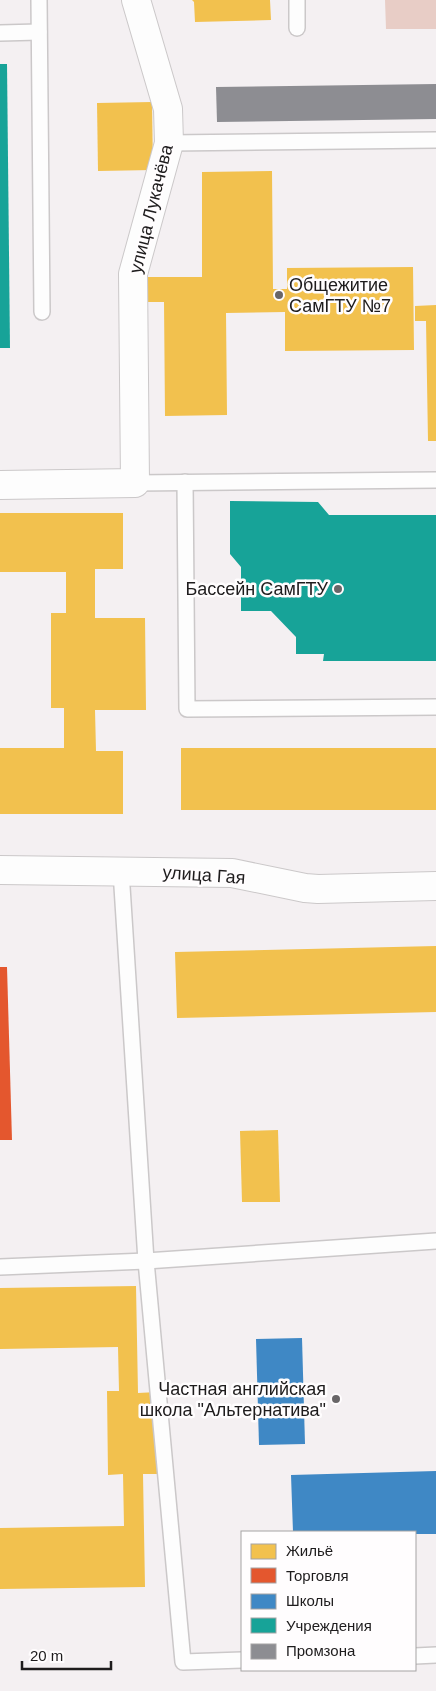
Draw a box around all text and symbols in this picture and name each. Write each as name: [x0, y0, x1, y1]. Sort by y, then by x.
street label: улица Лукачёва: [125, 142, 177, 276]
place label: Общежитие СамГТУ №7: [289, 275, 391, 316]
marker: Общежитие СамГТУ №7: [273, 289, 285, 301]
place label: Бассейн СамГТУ: [185, 579, 329, 599]
marker: Бассейн СамГТУ: [332, 583, 344, 595]
street label: улица Гая: [162, 862, 246, 888]
place label: Частная английская школа "Альтернатива": [140, 1379, 326, 1420]
marker: Частная английская школа "Альтернатива": [330, 1393, 342, 1405]
legend: [241, 1531, 416, 1671]
text: Жильё: [286, 1542, 333, 1559]
text: Торговля: [286, 1567, 349, 1584]
text: Школы: [286, 1592, 334, 1609]
text: Учреждения: [286, 1617, 372, 1634]
scale bar: [22, 1638, 111, 1670]
text: Промзона: [286, 1642, 356, 1659]
text: 20 m: [30, 1647, 63, 1664]

